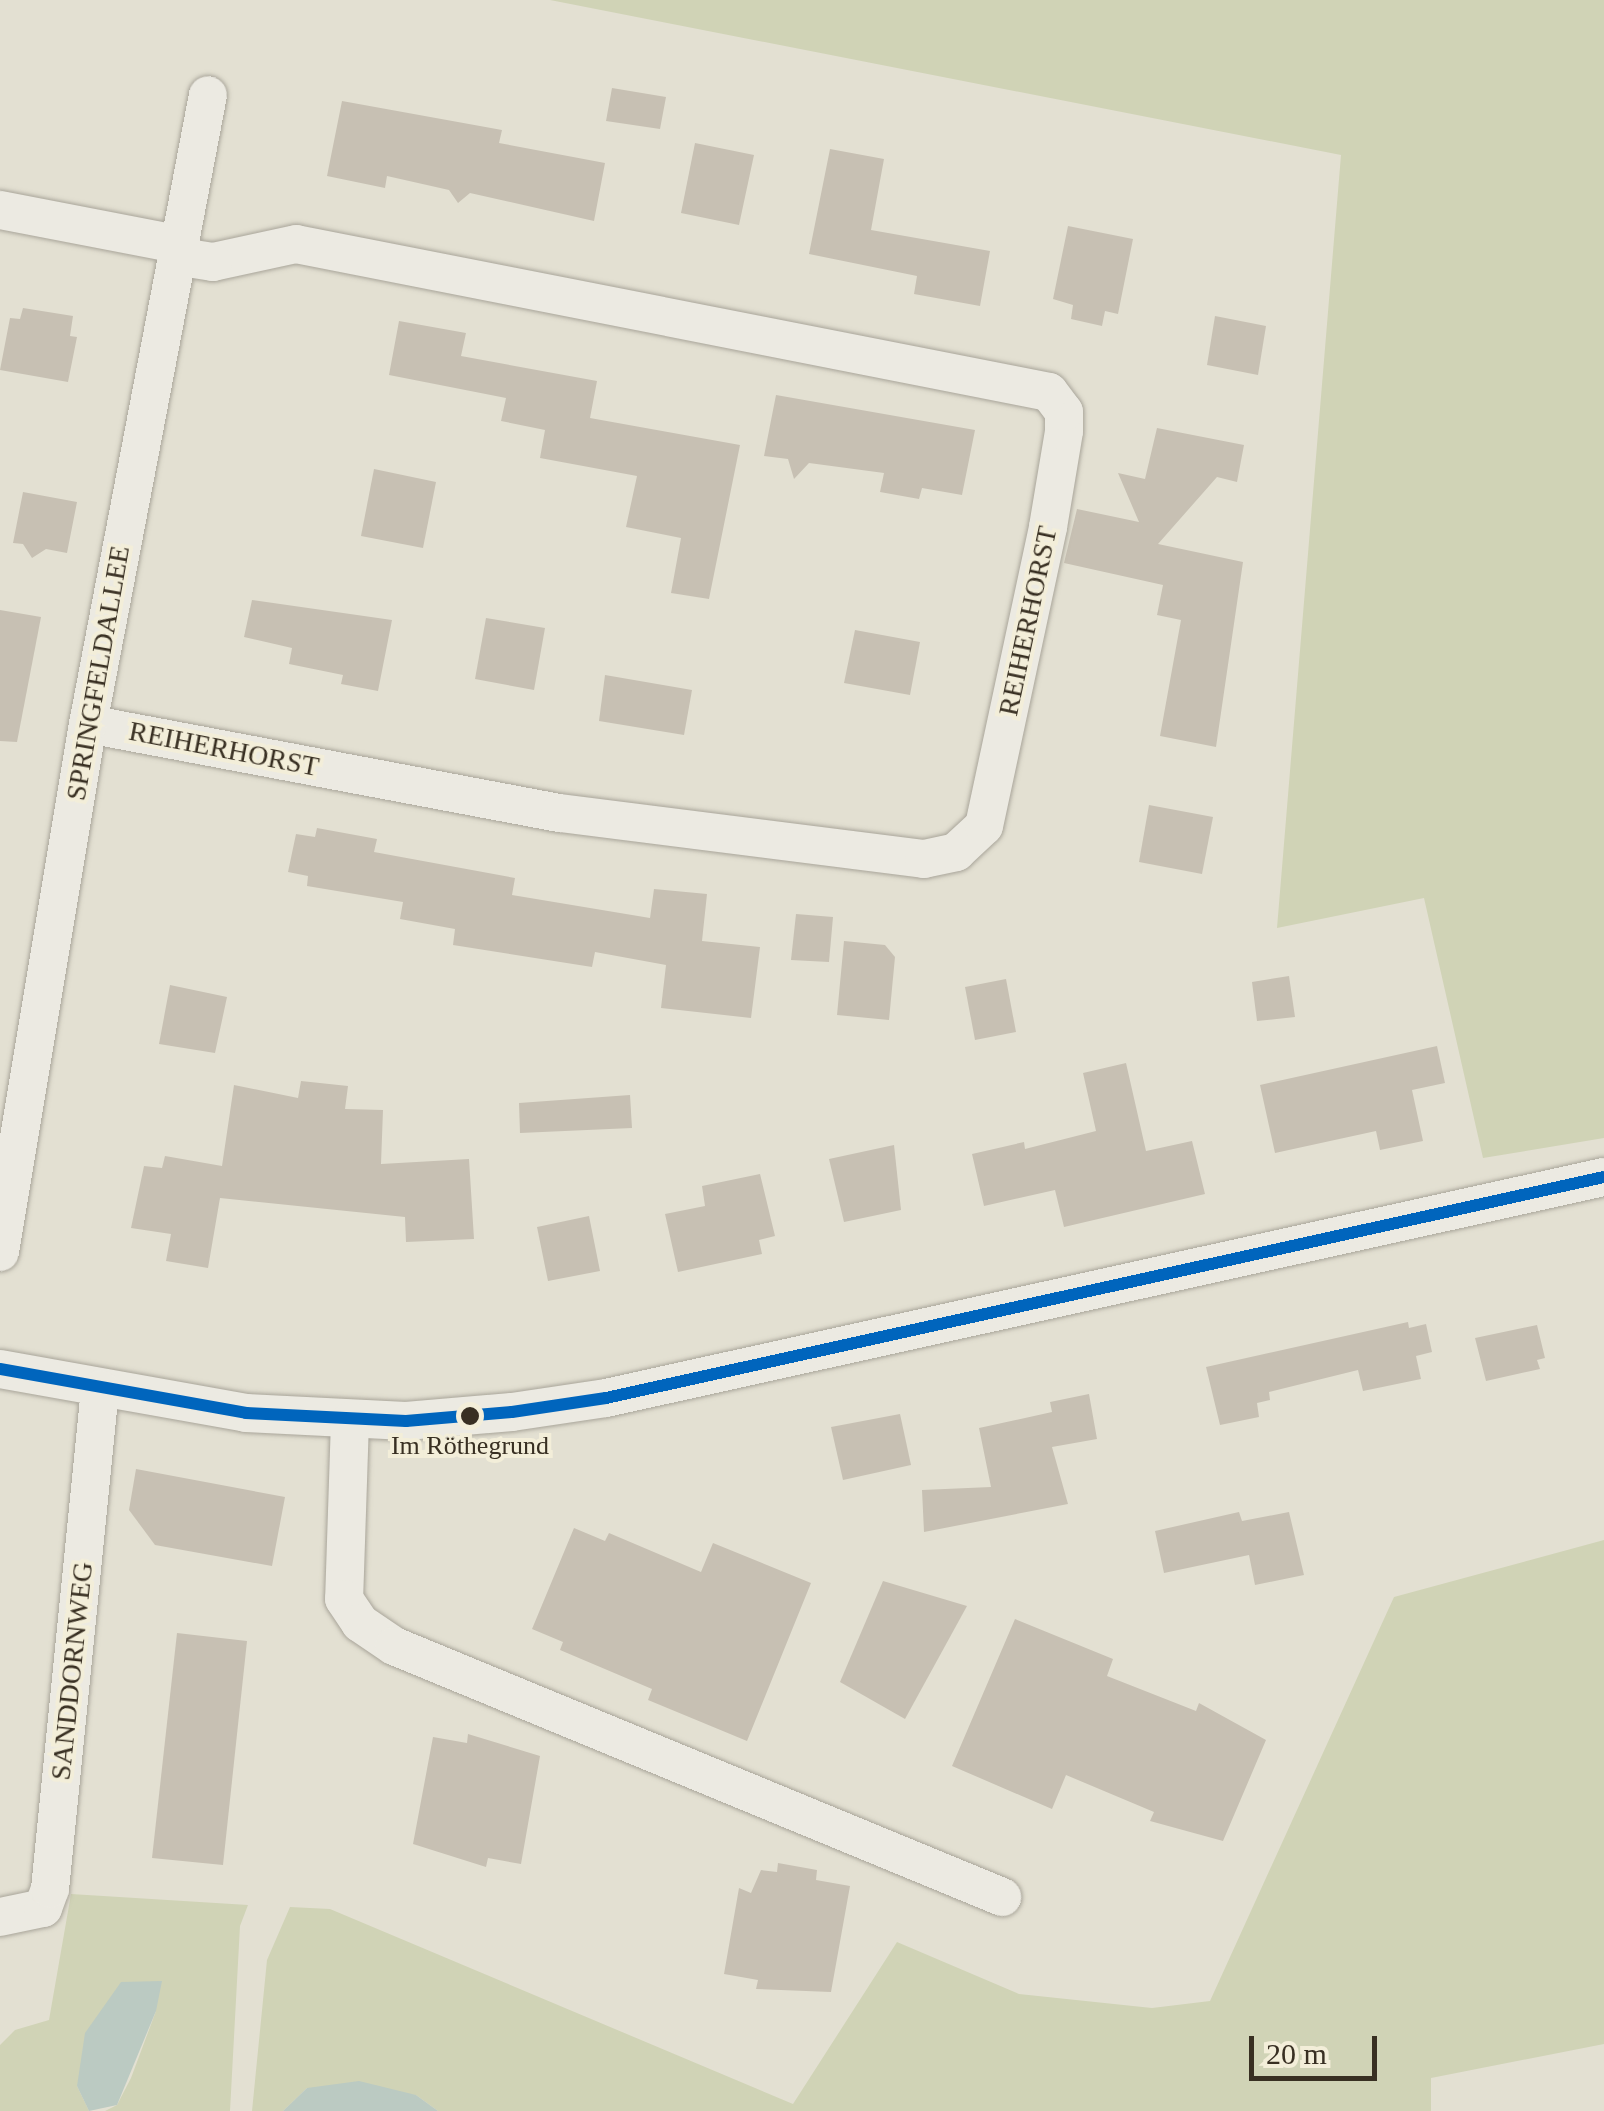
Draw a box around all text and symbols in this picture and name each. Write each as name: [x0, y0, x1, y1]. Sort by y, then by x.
street label: REIHERHORST: [992, 523, 1064, 719]
street label: SPRINGFELDALLEE: [59, 543, 137, 803]
street label: REIHERHORST: [126, 714, 322, 784]
marker: Im Röthegrund: [460, 1406, 480, 1426]
place label: Im Röthegrund: [391, 1430, 549, 1462]
street label: SANDDORNWEG: [44, 1560, 100, 1782]
scale bar: [1254, 2016, 1382, 2078]
text: 20 m: [1266, 2037, 1327, 2070]

